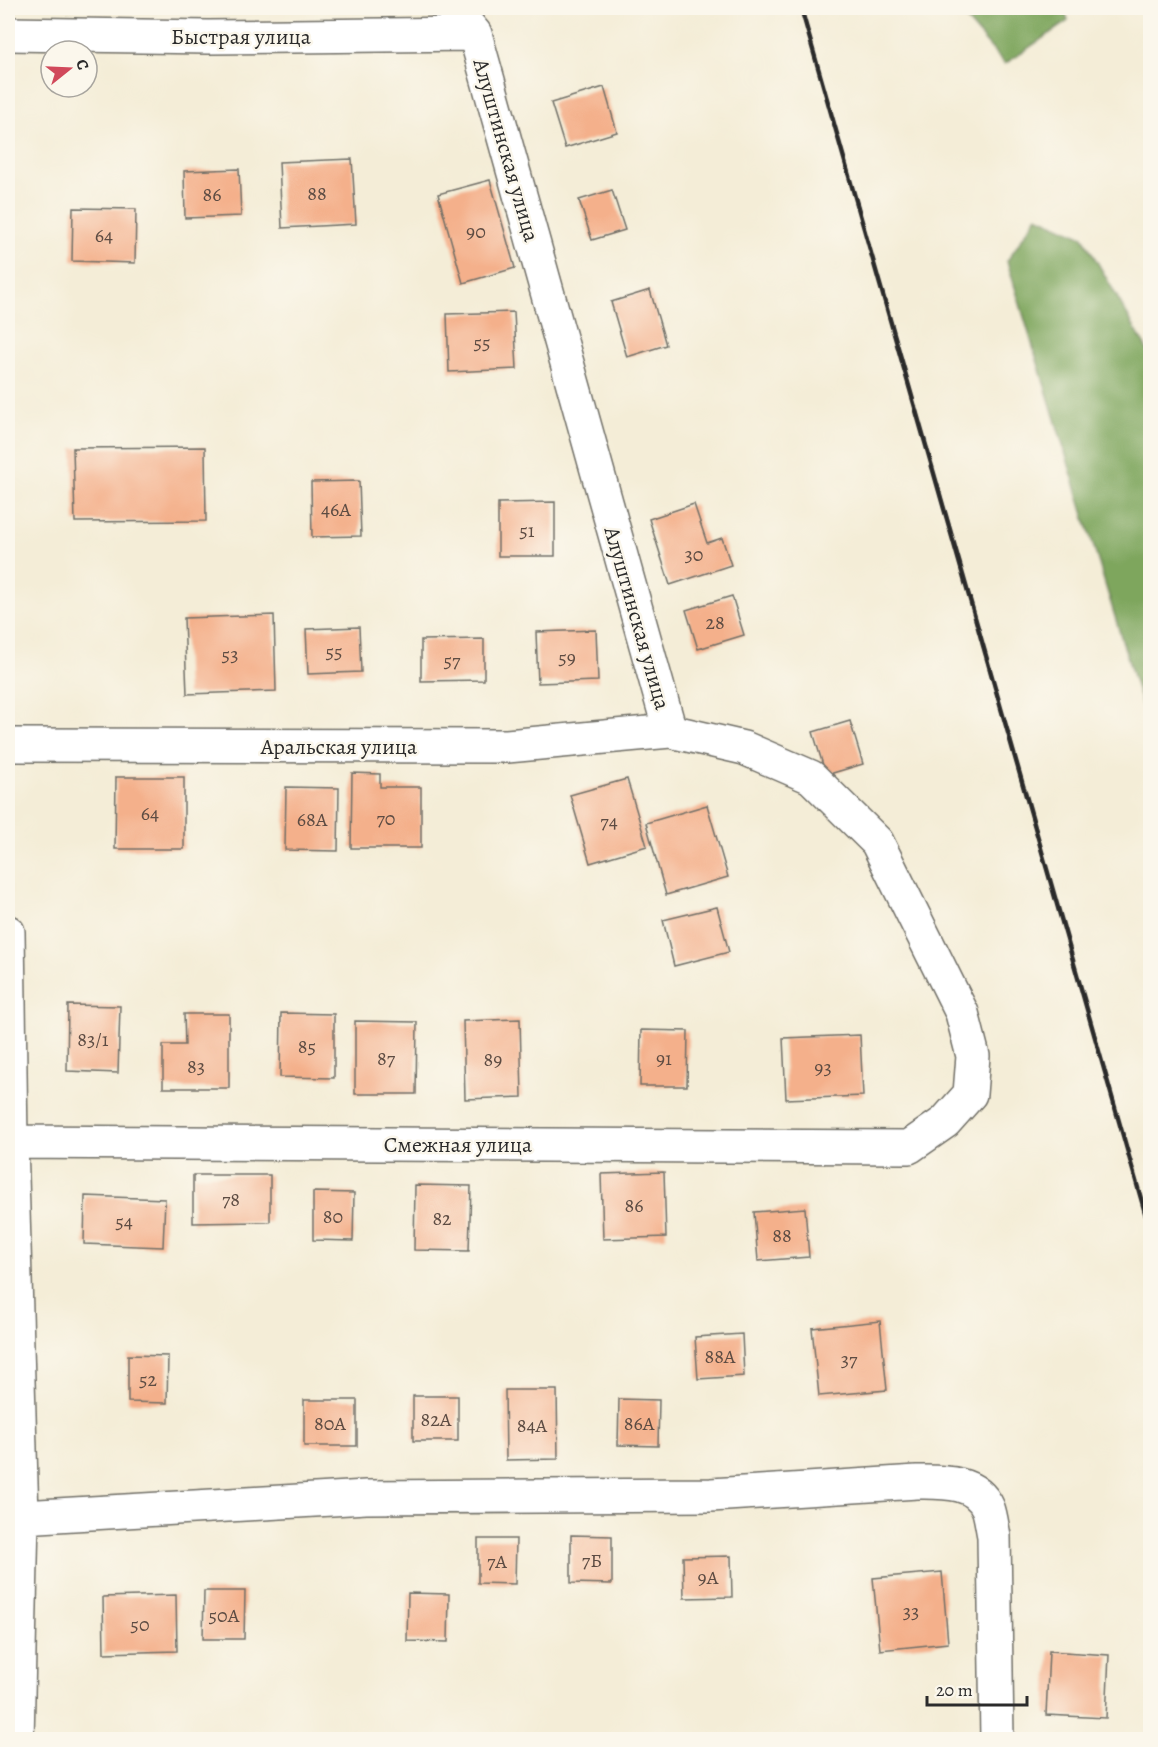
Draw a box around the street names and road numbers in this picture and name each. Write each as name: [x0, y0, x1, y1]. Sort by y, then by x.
street label: Быстрая улица: [171, 22, 312, 52]
street label: Алуштинская улица: [465, 54, 547, 246]
street label: Алуштинская улица: [596, 522, 678, 714]
street label: Аральская улица: [260, 732, 418, 762]
street label: Смежная улица: [384, 1130, 533, 1160]

